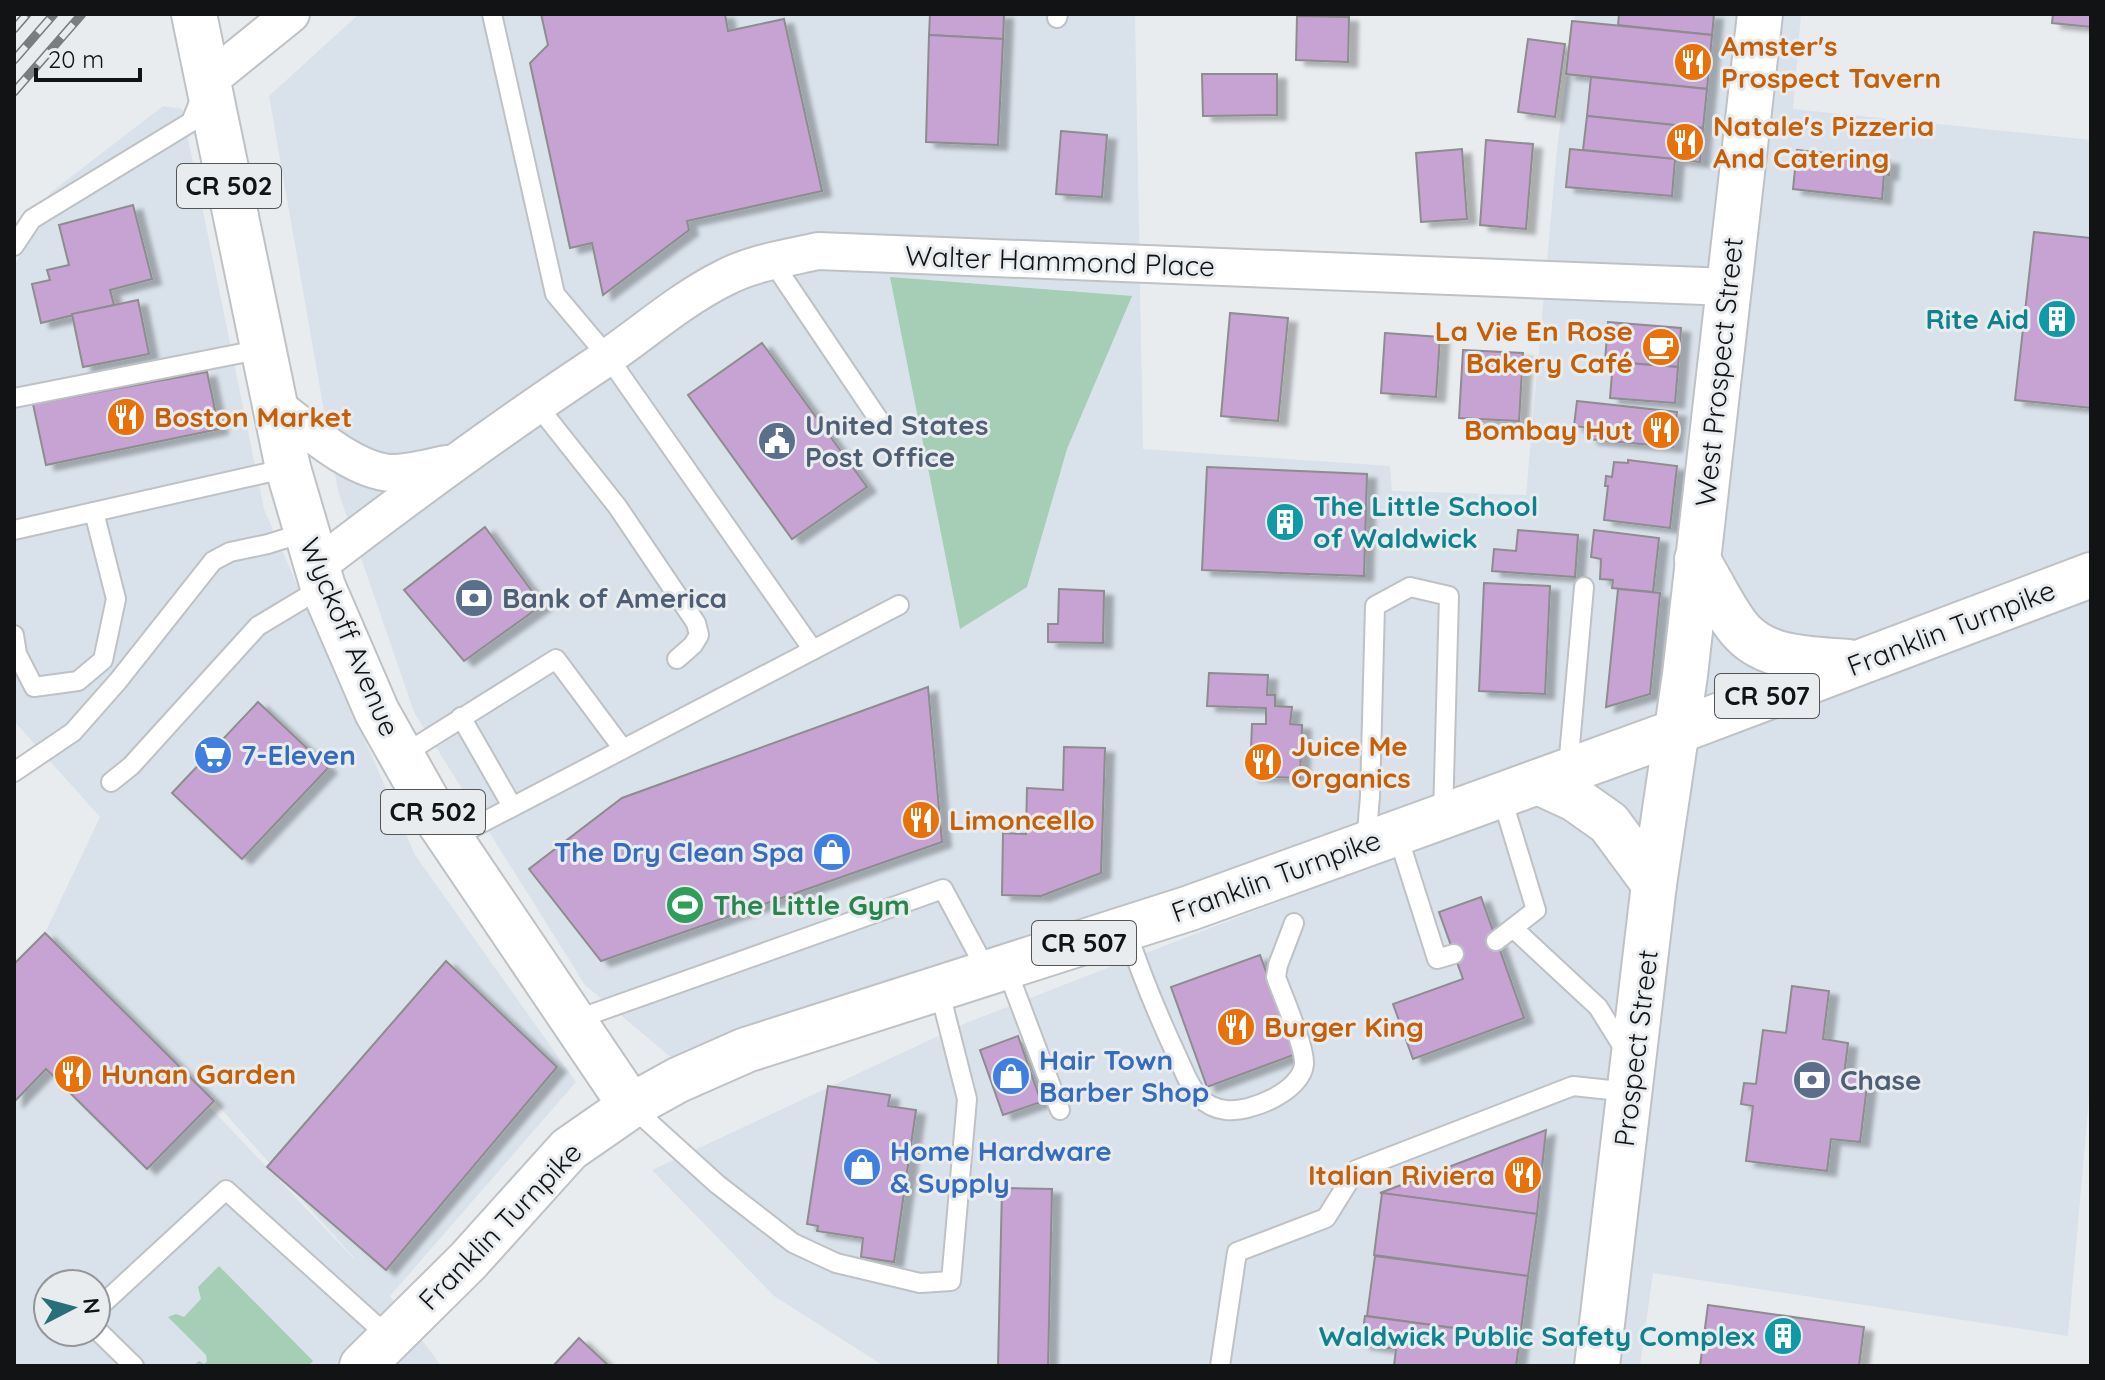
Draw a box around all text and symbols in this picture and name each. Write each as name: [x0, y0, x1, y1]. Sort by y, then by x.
place label: Amster's Prospect Tavern: [1721, 28, 1941, 95]
scale bar: [36, 32, 140, 82]
restaurant icon: Amster's Prospect Tavern: [1672, 41, 1714, 83]
text: 20 m: [48, 44, 104, 74]
place label: Natale's Pizzeria And Catering: [1713, 108, 1934, 175]
restaurant icon: Natale's Pizzeria And Catering: [1664, 121, 1706, 163]
road number: CR 502: [177, 164, 281, 208]
street label: West Prospect Street: [1687, 236, 1750, 508]
street label: Walter Hammond Place: [904, 238, 1216, 283]
building icon: Rite Aid: [2036, 298, 2078, 340]
place label: Rite Aid: [1925, 301, 2029, 336]
place label: La Vie En Rose Bakery Café: [1435, 313, 1633, 380]
cafe icon: La Vie En Rose Bakery Café: [1640, 326, 1682, 368]
restaurant icon: Boston Market: [105, 396, 147, 438]
place label: Boston Market: [154, 399, 353, 434]
place label: United States Post Office: [805, 407, 988, 474]
restaurant icon: Bombay Hut: [1640, 409, 1682, 451]
place label: Bombay Hut: [1464, 412, 1633, 447]
public building icon: United States Post Office: [756, 420, 798, 462]
place label: The Little School of Waldwick: [1313, 488, 1538, 555]
building icon: The Little School of Waldwick: [1264, 501, 1306, 543]
street label: Wyckoff Avenue: [293, 532, 408, 741]
street label: Franklin Turnpike: [1842, 572, 2060, 683]
bank icon: Bank of America: [453, 577, 495, 619]
place label: Bank of America: [502, 580, 727, 615]
road number: CR 507: [1715, 674, 1819, 718]
place label: Juice Me Organics: [1291, 728, 1411, 795]
supermarket icon: 7-Eleven: [192, 734, 234, 776]
place label: 7-Eleven: [241, 737, 356, 772]
restaurant icon: Juice Me Organics: [1242, 741, 1284, 783]
road number: CR 502: [381, 790, 485, 834]
restaurant icon: Limoncello: [900, 799, 942, 841]
place label: Limoncello: [949, 802, 1095, 837]
street label: Franklin Turnpike: [1167, 821, 1385, 930]
shop icon: The Dry Clean Spa: [811, 831, 853, 873]
place label: The Dry Clean Spa: [554, 834, 804, 869]
sports icon: The Little Gym: [664, 884, 706, 926]
place label: The Little Gym: [713, 887, 910, 922]
road number: CR 507: [1032, 921, 1136, 965]
street label: Prospect Street: [1606, 948, 1665, 1148]
restaurant icon: Burger King: [1215, 1006, 1257, 1048]
place label: Burger King: [1264, 1009, 1424, 1044]
place label: Hair Town Barber Shop: [1039, 1042, 1209, 1109]
restaurant icon: Hunan Garden: [52, 1053, 94, 1095]
shop icon: Hair Town Barber Shop: [990, 1055, 1032, 1097]
place label: Hunan Garden: [101, 1056, 296, 1091]
bank icon: Chase: [1791, 1059, 1833, 1101]
place label: Chase: [1840, 1062, 1922, 1097]
place label: Home Hardware & Supply: [890, 1133, 1112, 1200]
street label: Franklin Turnpike: [411, 1134, 589, 1317]
shop icon: Home Hardware & Supply: [841, 1146, 883, 1188]
restaurant icon: Italian Riviera: [1502, 1154, 1544, 1196]
place label: Italian Riviera: [1308, 1157, 1495, 1192]
north arrow: [32, 1268, 112, 1348]
text: N: [77, 1296, 107, 1315]
building icon: Waldwick Public Safety Complex: [1762, 1315, 1804, 1357]
place label: Waldwick Public Safety Complex: [1319, 1318, 1755, 1353]

